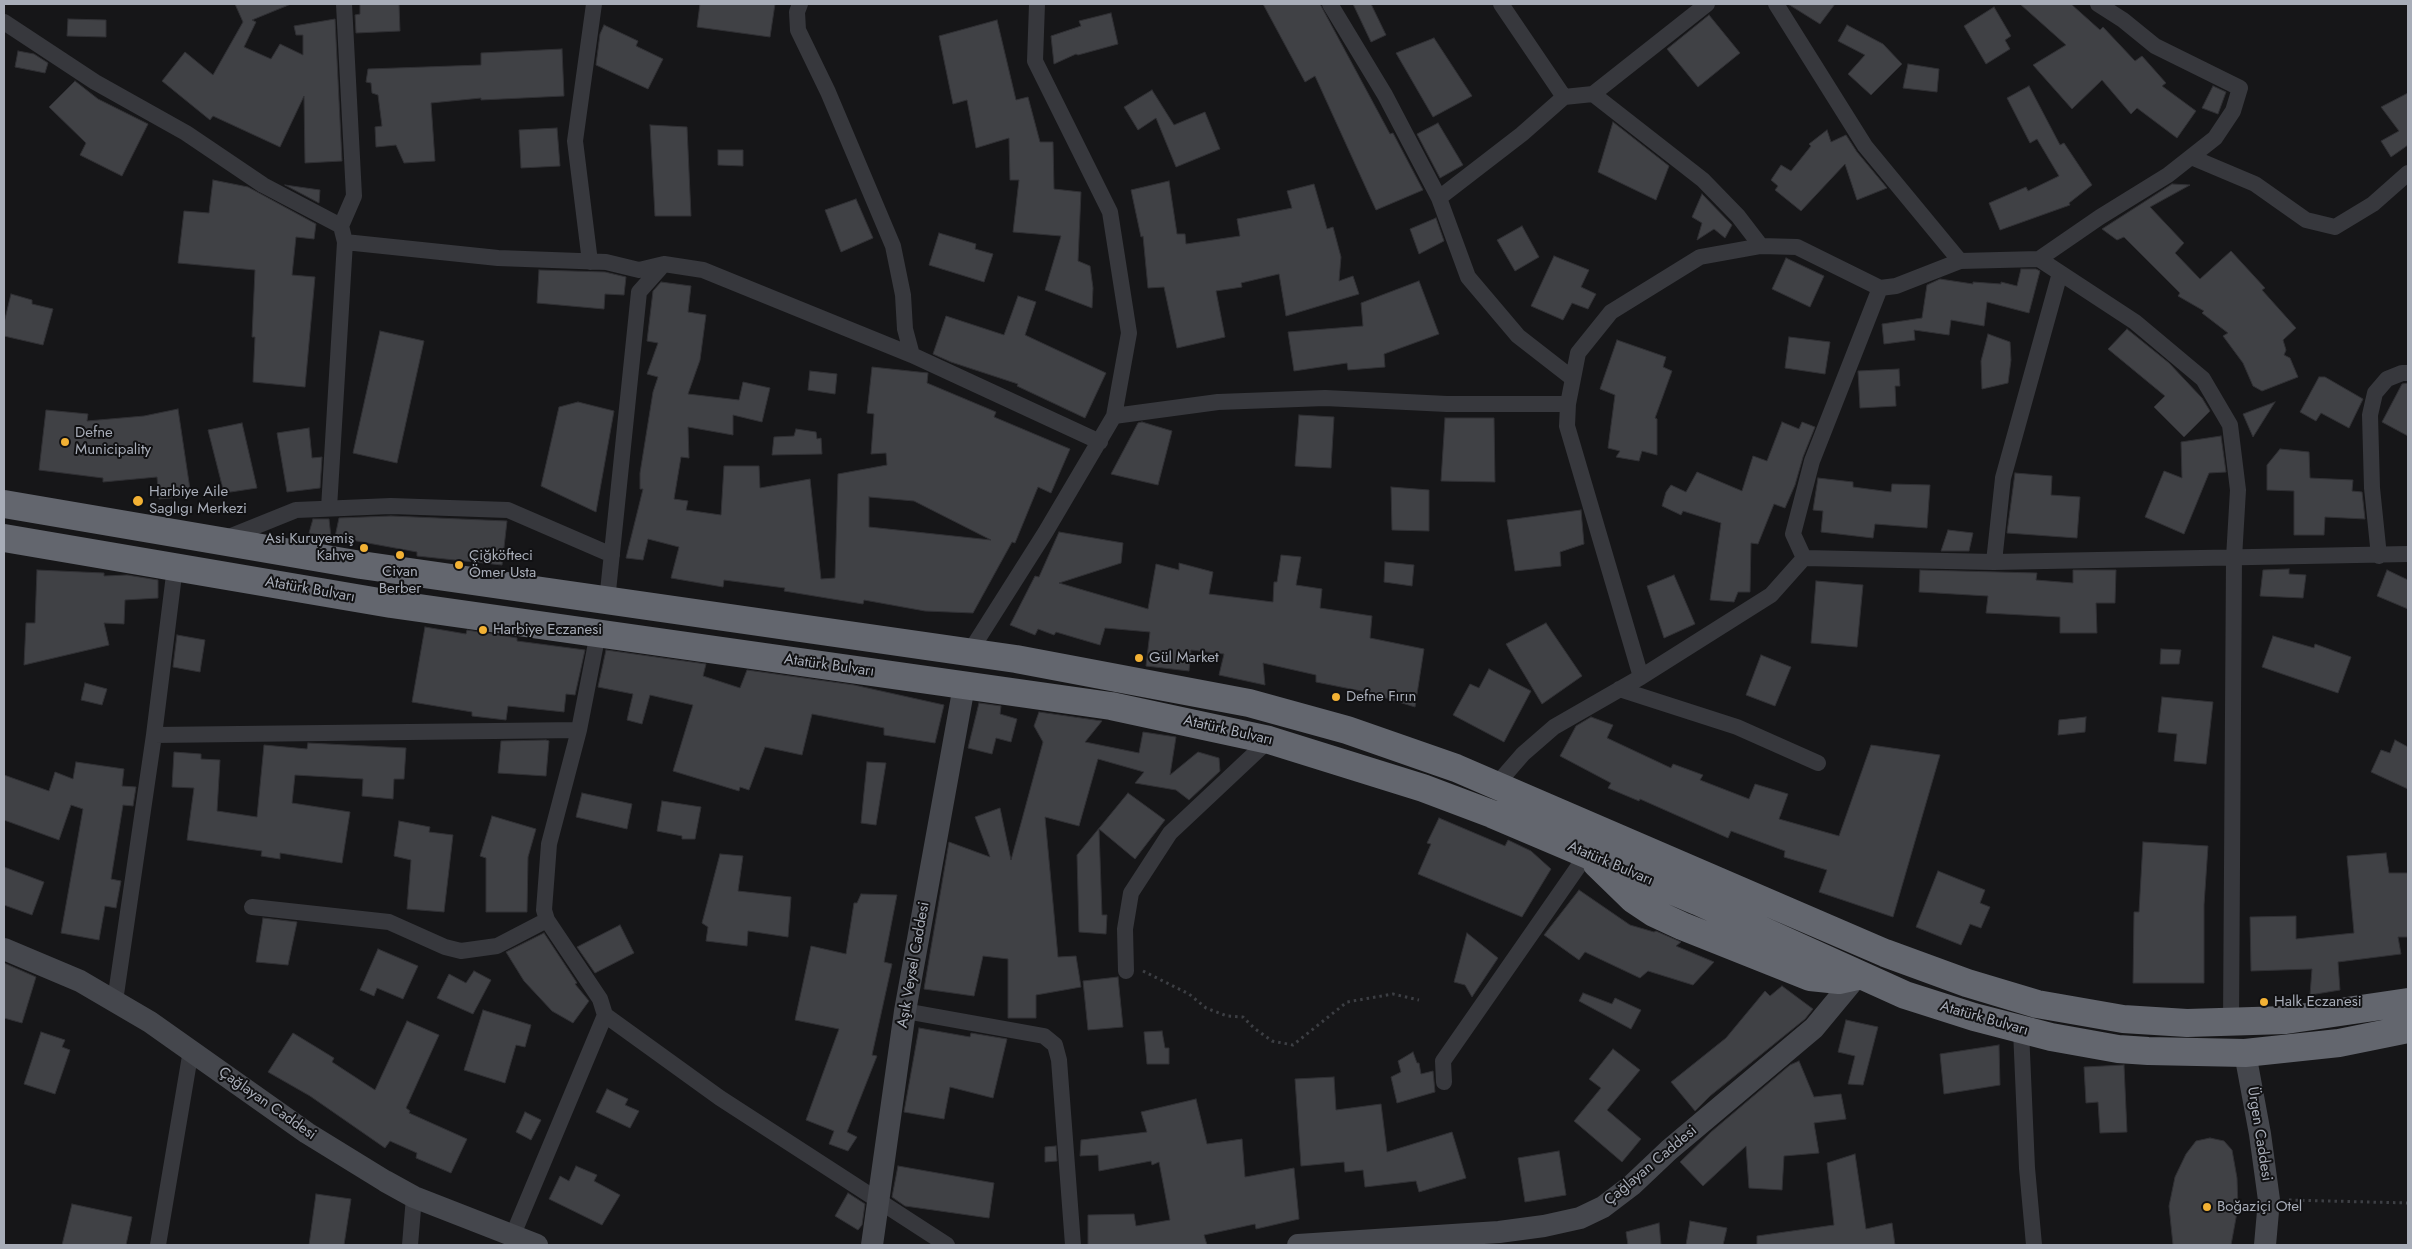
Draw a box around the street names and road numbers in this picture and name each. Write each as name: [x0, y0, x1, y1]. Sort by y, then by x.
street label: Atatürk Bulvarı: [264, 573, 356, 607]
street label: Atatürk Bulvarı: [783, 651, 875, 681]
street label: Atatürk Bulvarı: [1182, 712, 1274, 750]
street label: Atatürk Bulvarı: [1565, 838, 1655, 890]
street label: Aşık Veysel Caddesi: [894, 901, 934, 1029]
street label: Atatürk Bulvarı: [1938, 998, 2030, 1040]
street label: Çağlayan Caddesi: [215, 1064, 319, 1144]
street label: Ürgen Caddesi: [2243, 1086, 2275, 1182]
street label: Çağlayan Caddesi: [1601, 1122, 1701, 1210]

